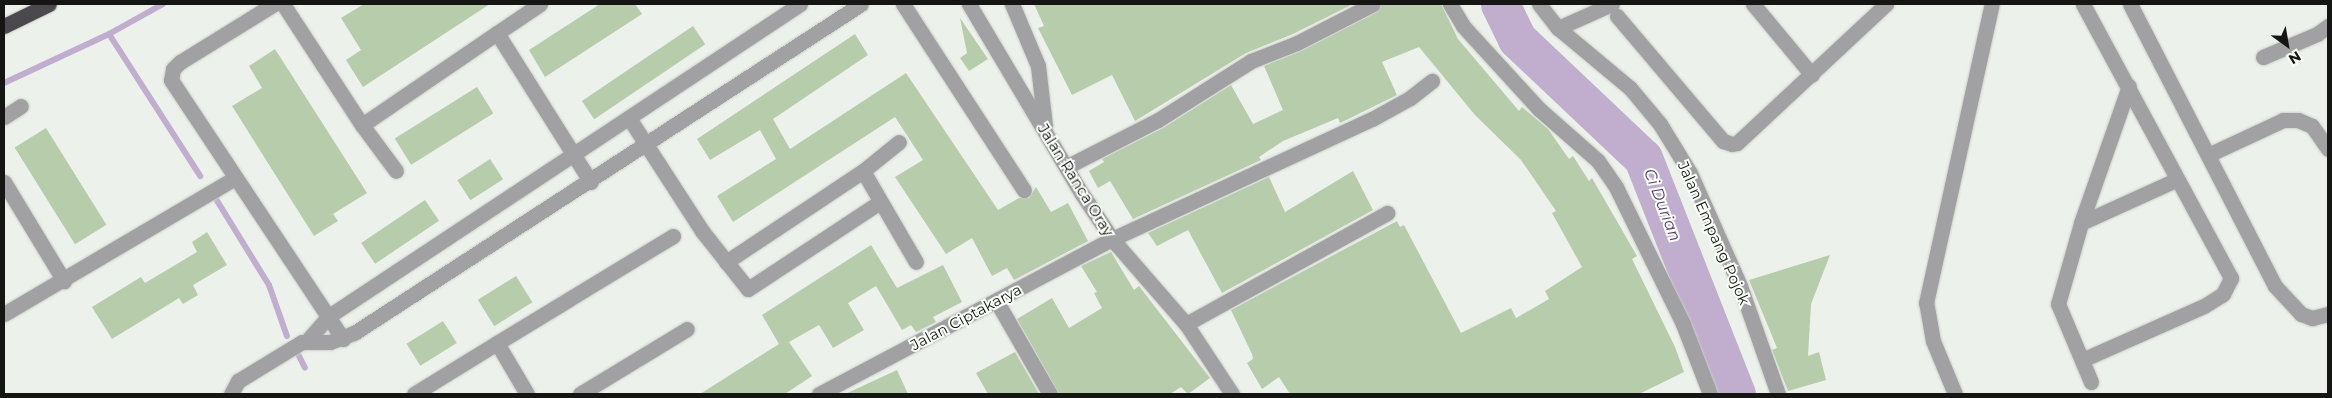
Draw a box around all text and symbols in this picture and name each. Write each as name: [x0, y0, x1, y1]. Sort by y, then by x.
north arrow: [2262, 20, 2312, 70]
text: N: [2285, 47, 2305, 68]
street label: Jalan Ranca Oray: [1034, 121, 1118, 239]
street label: Jalan Empang Pojok: [1674, 159, 1754, 307]
water label: Ci Durian: [1639, 166, 1685, 244]
street label: Jalan Ciptakarya: [907, 280, 1025, 354]

